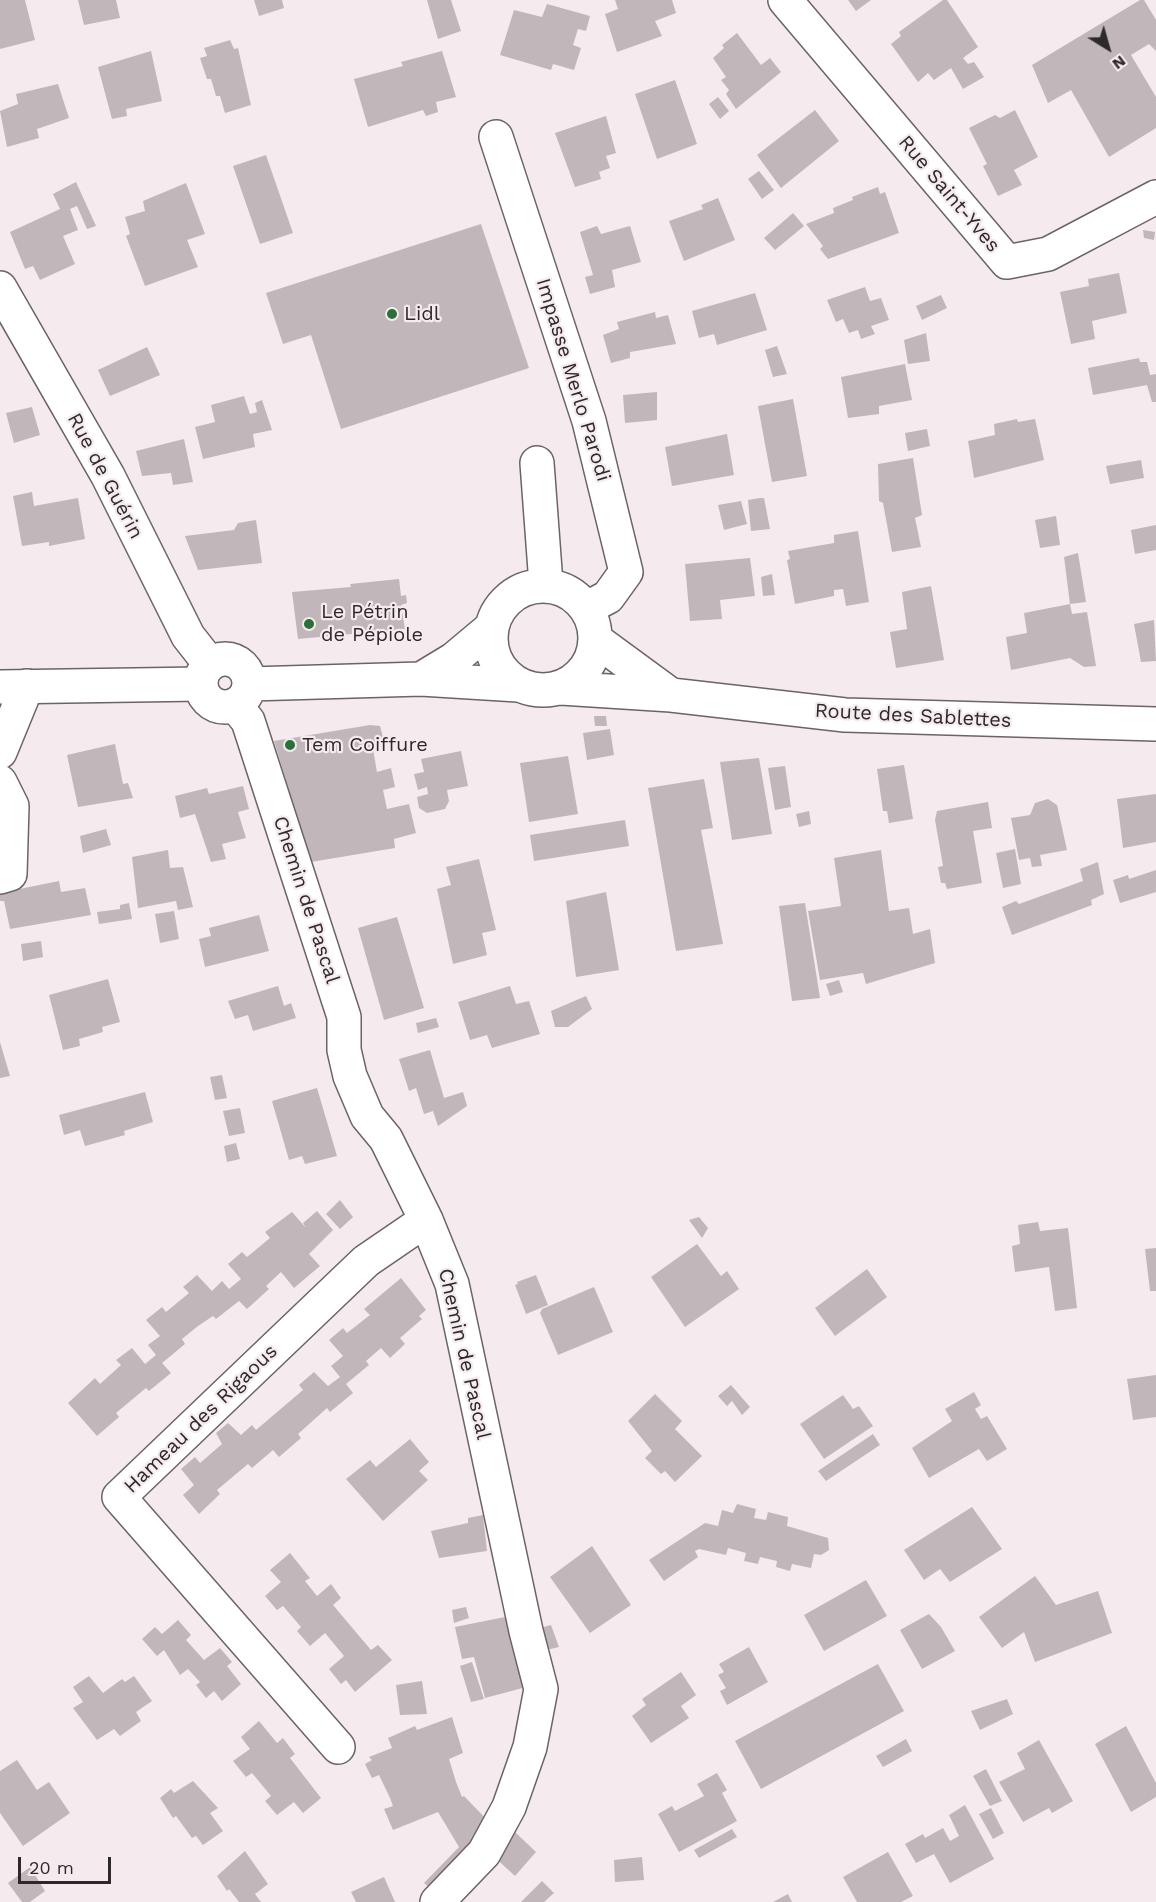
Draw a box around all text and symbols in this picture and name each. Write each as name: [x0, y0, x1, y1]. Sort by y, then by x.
north arrow: [1078, 18, 1138, 78]
text: N: [1109, 52, 1130, 74]
street label: Rue Saint-Yves: [893, 131, 1005, 257]
street label: Impasse Merlo Parodi: [531, 276, 615, 484]
place label: Lidl: [404, 302, 440, 326]
marker: Lidl: [385, 307, 399, 321]
street label: Rue de Guérin: [62, 409, 148, 543]
place label: Le Pétrin de Pépiole: [321, 600, 423, 647]
marker: Le Pétrin de Pépiole: [302, 617, 316, 631]
street label: Route des Sablettes: [814, 699, 1012, 733]
place label: Tem Coiffure: [302, 733, 428, 757]
marker: Tem Coiffure: [283, 738, 297, 752]
street label: Chemin de Pascal: [268, 813, 344, 987]
street label: Chemin de Pascal: [433, 1266, 495, 1442]
street label: Hameau des Rigaous: [119, 1340, 283, 1498]
scale bar: [21, 1845, 114, 1883]
text: 20 m: [29, 1857, 74, 1878]

